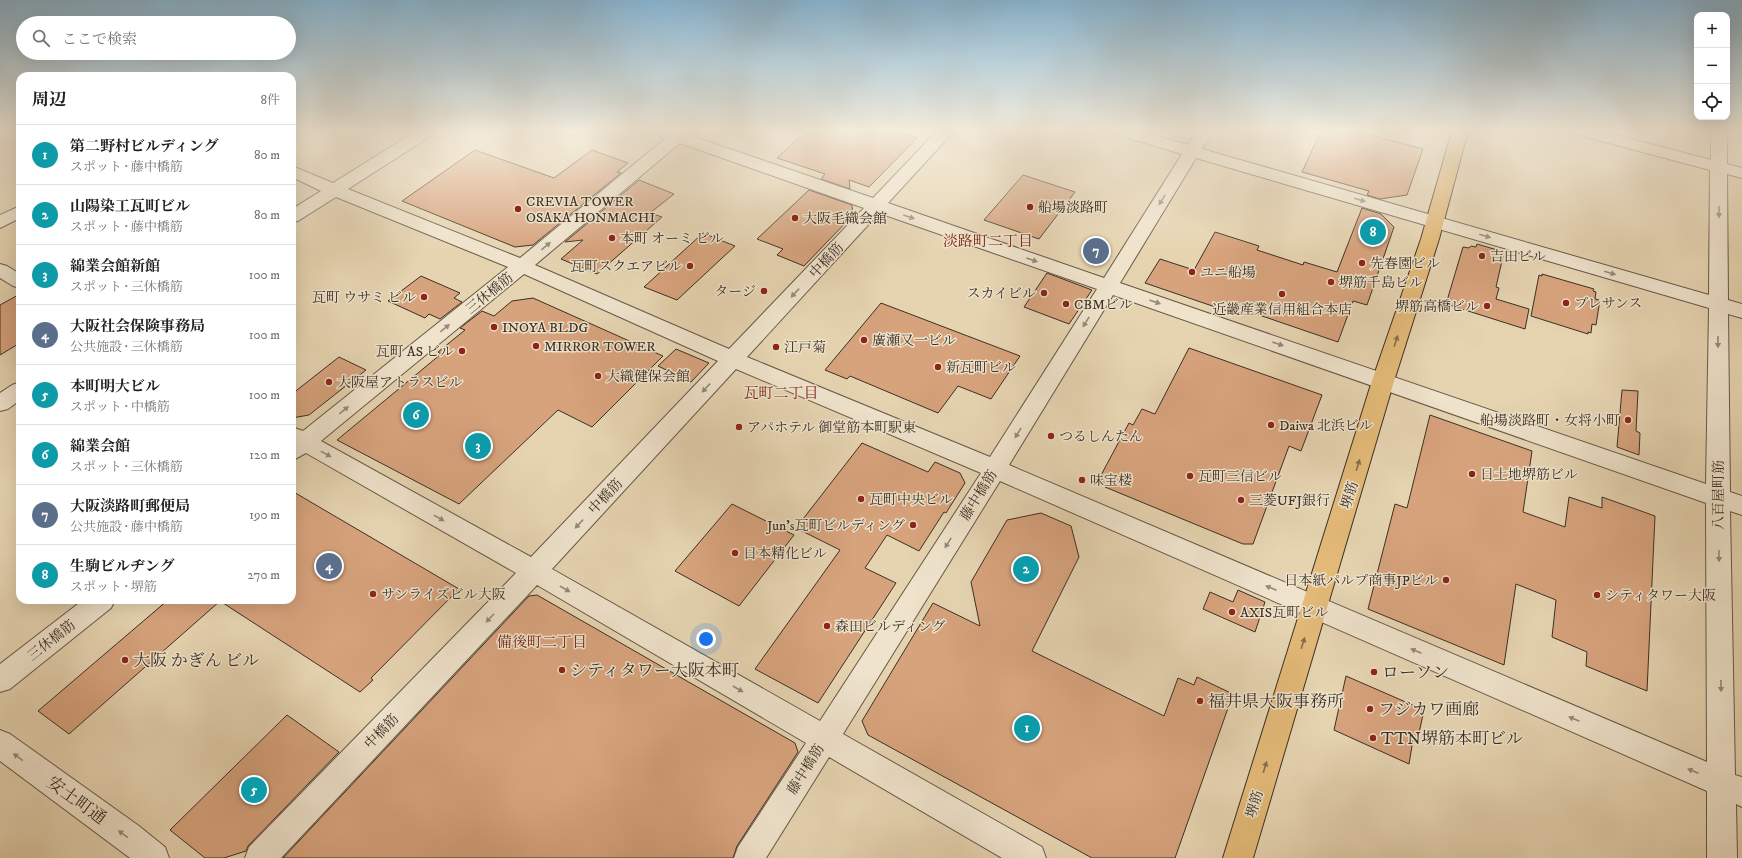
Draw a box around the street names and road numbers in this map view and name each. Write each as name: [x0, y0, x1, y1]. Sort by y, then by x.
street label: 中橋筋: [806, 239, 848, 282]
street label: 三休橋筋: [462, 269, 517, 318]
street label: 八百屋町筋: [1710, 460, 1728, 530]
street label: 藤中橋筋: [956, 467, 1001, 524]
street label: 中橋筋: [585, 475, 627, 518]
street label: 堺筋: [1337, 479, 1363, 511]
street label: 三休橋筋: [24, 616, 79, 665]
street label: 中橋筋: [361, 710, 403, 753]
street label: 藤中橋筋: [783, 741, 828, 798]
street label: 安土町通: [42, 772, 110, 830]
street label: 堺筋: [1242, 788, 1268, 820]

